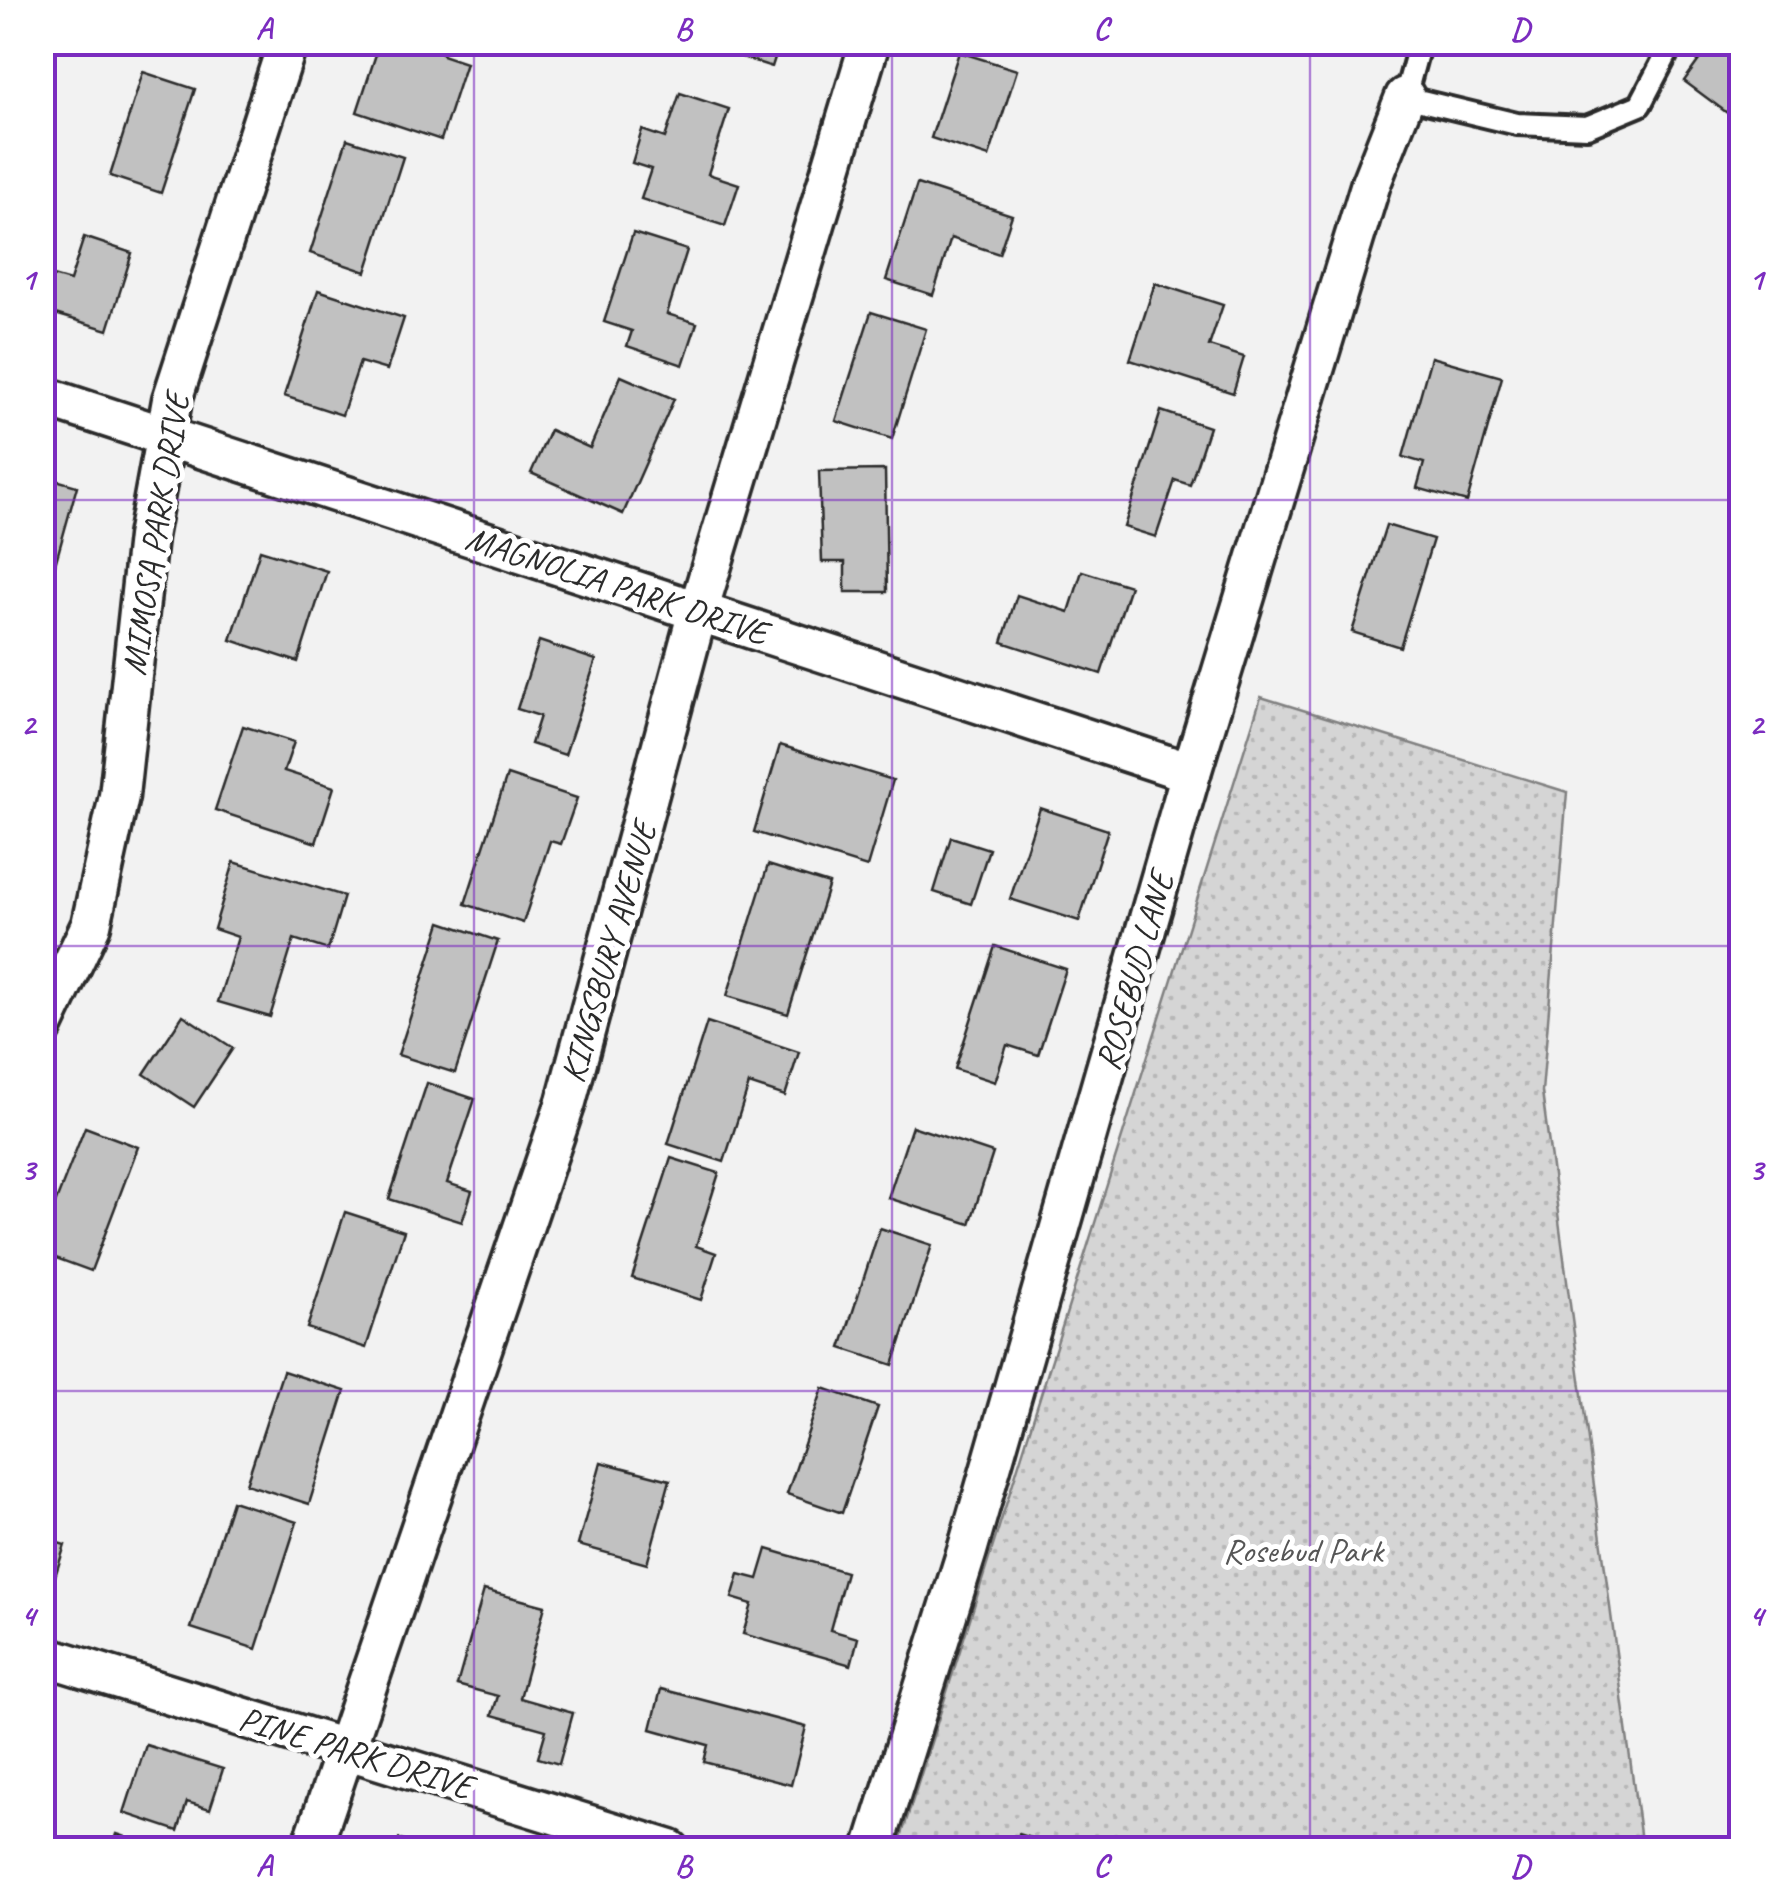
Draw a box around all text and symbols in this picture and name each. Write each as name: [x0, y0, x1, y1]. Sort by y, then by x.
text: A: [256, 8, 275, 49]
text: B: [675, 8, 694, 49]
text: C: [1093, 8, 1113, 49]
text: D: [1511, 8, 1533, 49]
text: 1: [21, 258, 39, 299]
text: 1: [1749, 258, 1767, 299]
street label: MIMOSA PARK DRIVE: [111, 385, 201, 678]
street label: MAGNOLIA PARK DRIVE: [460, 516, 777, 657]
text: 2: [21, 704, 38, 745]
text: 2: [1749, 704, 1766, 745]
street label: KINGSBURY AVENUE: [550, 812, 668, 1087]
street label: ROSEBUD LANE: [1085, 862, 1186, 1075]
text: 3: [21, 1149, 38, 1190]
text: 3: [1749, 1149, 1766, 1190]
park label: Rosebud Park: [1223, 1528, 1385, 1573]
text: 4: [21, 1595, 39, 1636]
text: 4: [1749, 1595, 1767, 1636]
street label: PINE PARK DRIVE: [234, 1696, 483, 1811]
text: A: [256, 1845, 275, 1886]
text: B: [675, 1845, 694, 1886]
text: C: [1093, 1845, 1113, 1886]
text: D: [1511, 1845, 1533, 1886]

